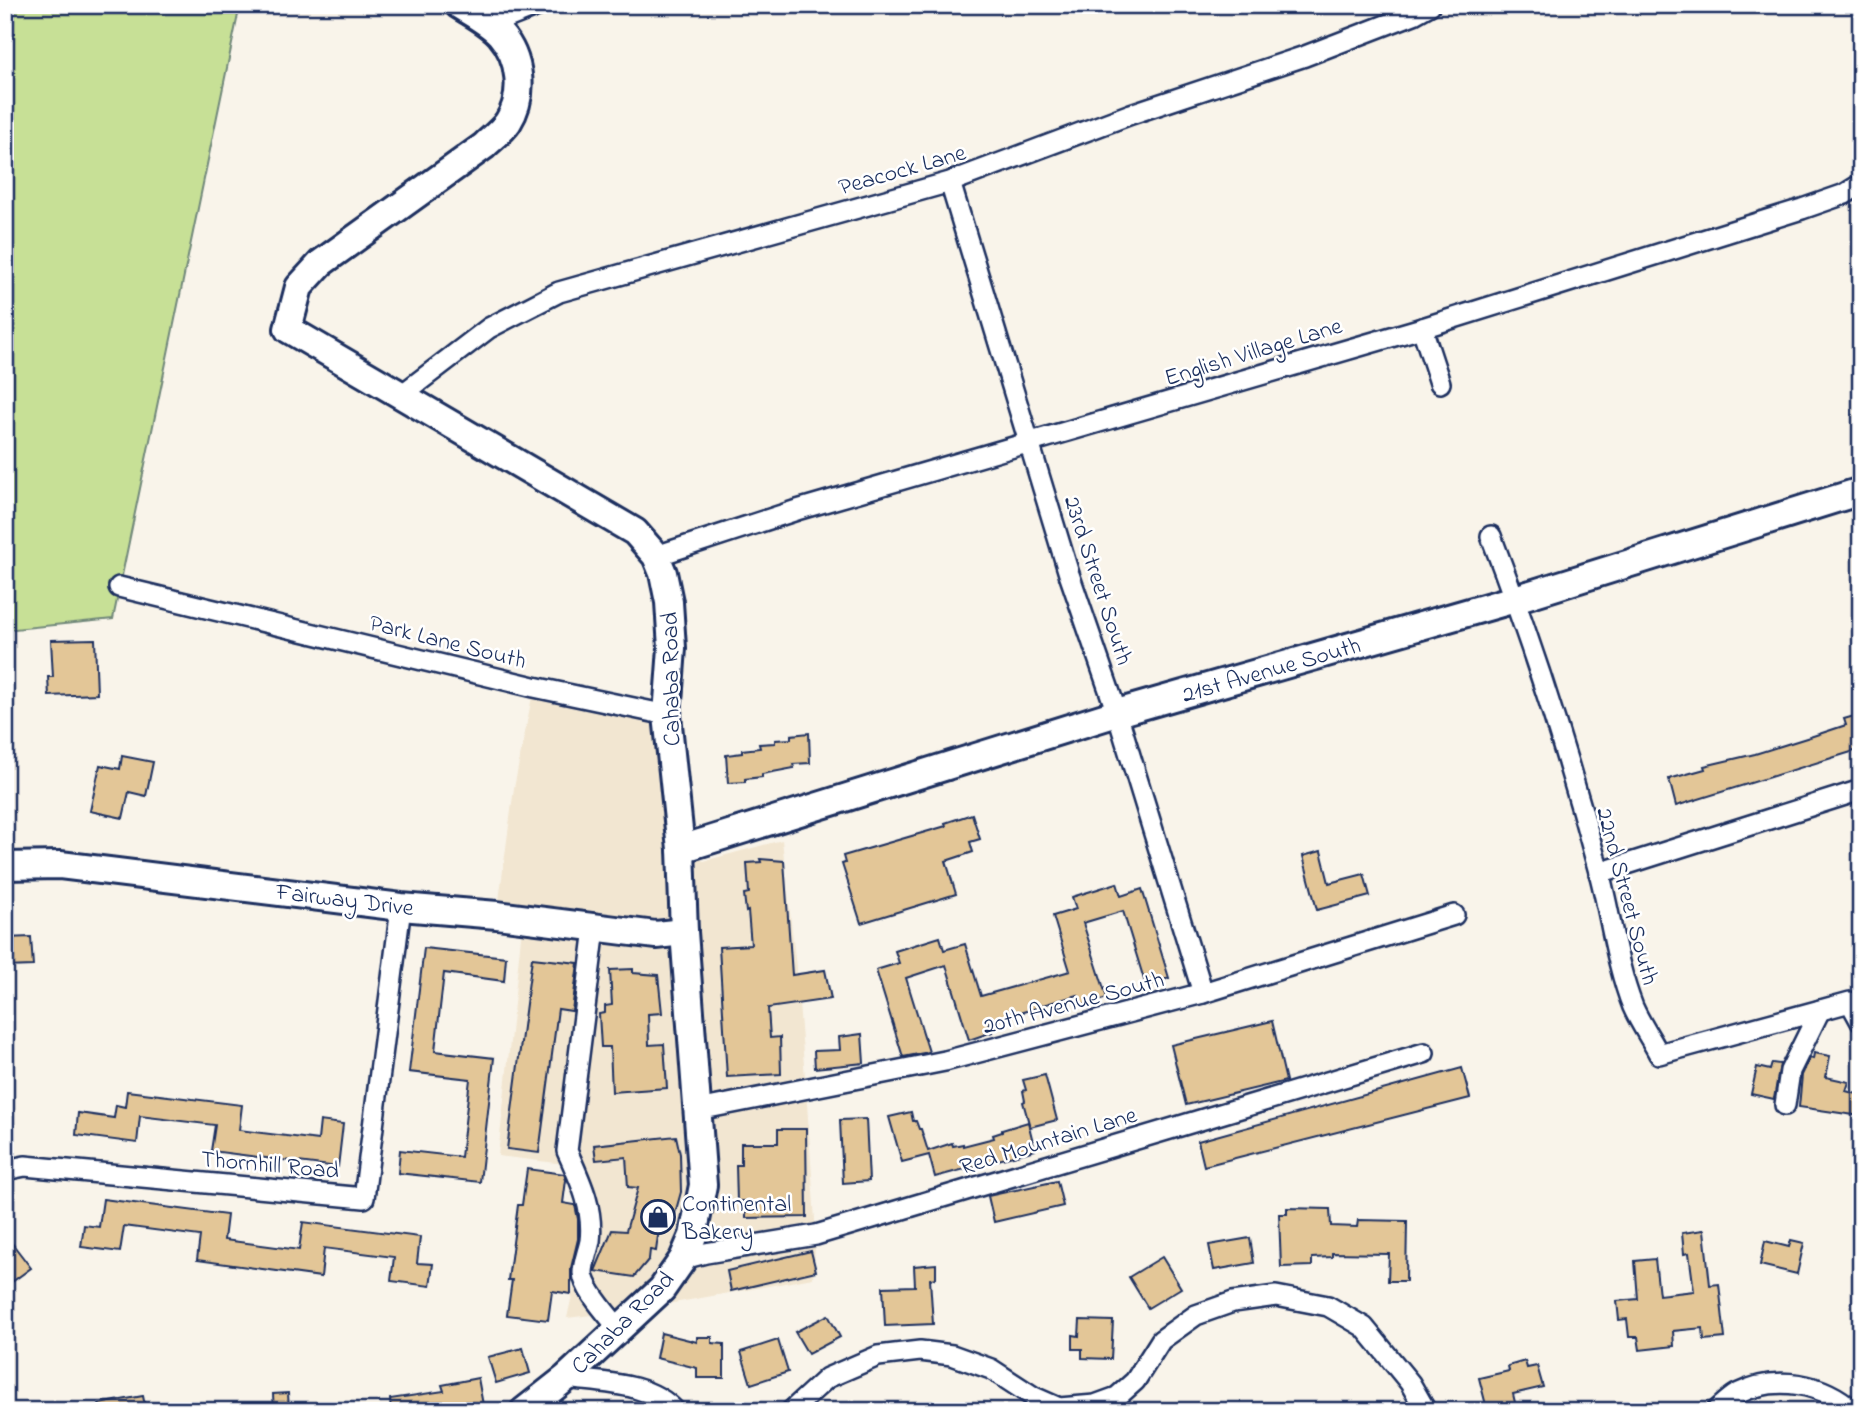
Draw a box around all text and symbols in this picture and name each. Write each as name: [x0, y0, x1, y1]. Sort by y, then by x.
street label: Peacock Lane: [835, 136, 971, 206]
street label: English Village Lane: [1161, 310, 1347, 397]
street label: 23rd Street South: [1053, 492, 1141, 670]
street label: Park Lane South: [365, 607, 530, 680]
street label: Cahaba Road: [654, 611, 691, 746]
street label: 21st Avenue South: [1178, 629, 1365, 714]
street label: 22nd Street South: [1585, 804, 1666, 989]
street label: Fairway Drive: [273, 876, 416, 928]
street label: 20th Avenue South: [979, 963, 1168, 1045]
street label: Red Mountain Lane: [956, 1099, 1142, 1186]
street label: Thornhill Road: [199, 1143, 341, 1190]
place label: Continental Bakery: [681, 1188, 791, 1252]
shop icon: Continental Bakery: [639, 1198, 677, 1236]
street label: Cahaba Road: [564, 1264, 684, 1384]

